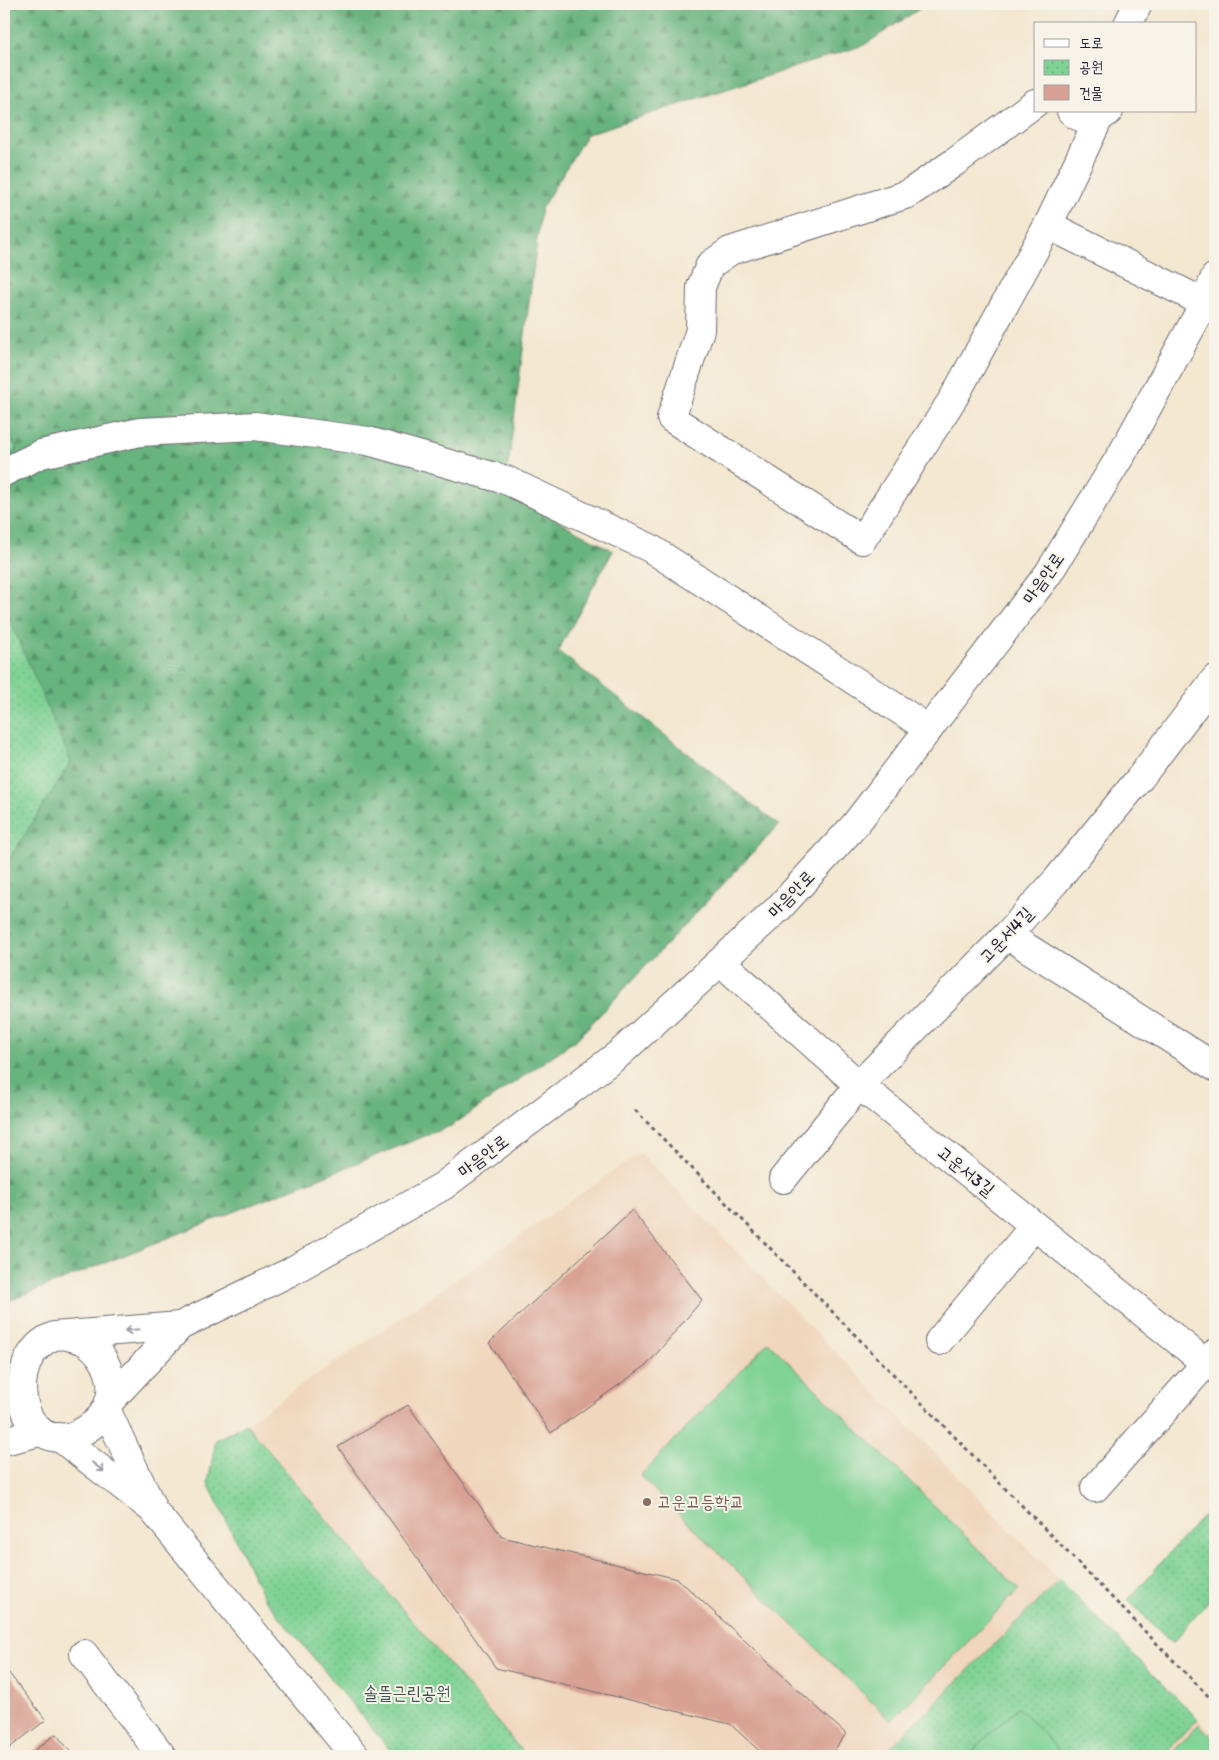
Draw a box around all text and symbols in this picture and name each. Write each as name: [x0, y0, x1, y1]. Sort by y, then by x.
legend: [1034, 22, 1196, 112]
text: 도로: [1079, 34, 1103, 52]
text: 공원: [1079, 58, 1103, 76]
text: 건물: [1079, 84, 1103, 102]
street label: 마음안로: [1017, 548, 1069, 608]
street label: 마음안로: [763, 866, 819, 922]
street label: 고운서4길: [975, 902, 1038, 968]
street label: 마음안로: [453, 1130, 513, 1182]
street label: 고운서3길: [933, 1141, 1000, 1201]
one-way arrow: [124, 1326, 140, 1335]
one-way arrow: [91, 1462, 105, 1472]
place label: 고운고등학교: [657, 1491, 744, 1513]
marker: 고운고등학교: [641, 1496, 653, 1508]
park label: 솔뜰근린공원: [364, 1682, 450, 1704]

